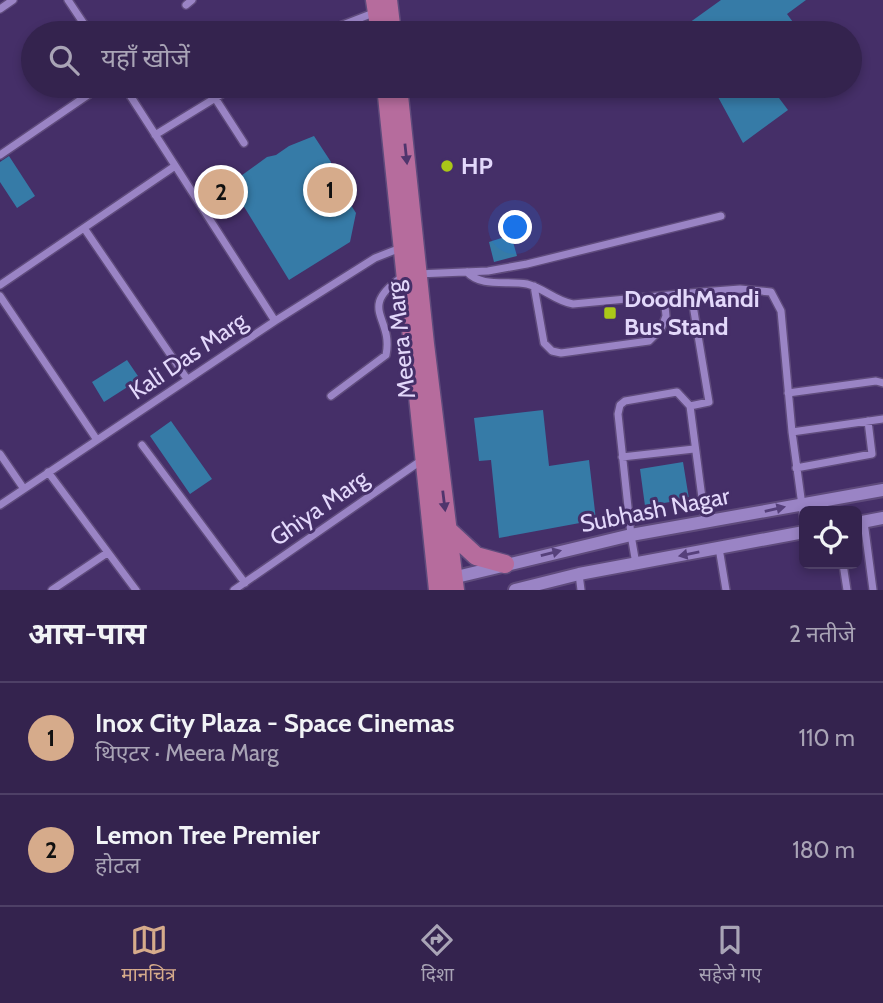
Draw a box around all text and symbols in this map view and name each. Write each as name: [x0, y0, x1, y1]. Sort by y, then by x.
search box: [21, 21, 862, 98]
icon: search: [45, 41, 83, 79]
text: यहाँ खोजें: [101, 42, 190, 74]
one-way arrow: [400, 143, 411, 165]
place label: HP: [461, 151, 493, 180]
marker: HP: [439, 158, 455, 174]
pin: 1: [307, 164, 353, 216]
pin: 2: [198, 166, 244, 218]
your location: [498, 210, 532, 244]
street label: Meera Marg: [380, 279, 421, 400]
place label: DoodhMandi Bus Stand: [624, 284, 760, 341]
street label: Kali Das Marg: [123, 305, 253, 406]
marker: DoodhMandi Bus Stand: [602, 305, 618, 321]
street label: Ghiya Marg: [264, 463, 374, 552]
street label: Subhash Nagar: [578, 481, 733, 538]
one-way arrow: [438, 491, 449, 513]
one-way arrow: [764, 503, 786, 514]
map controls: [799, 506, 862, 569]
button: locate: [799, 506, 862, 569]
one-way arrow: [540, 547, 562, 558]
one-way arrow: [678, 549, 700, 560]
text: आस-पास: [28, 615, 146, 652]
text: 2 नतीजे: [789, 620, 855, 648]
text: Inox City Plaza - Space Cinemas: [95, 707, 454, 739]
text: 1: [47, 724, 55, 752]
text: 110 m: [799, 724, 855, 752]
text: थिएटर · Meera Marg: [95, 739, 279, 767]
text: Lemon Tree Premier: [95, 819, 320, 851]
text: 2: [45, 836, 57, 864]
text: 180 m: [792, 836, 855, 864]
text: होटल: [95, 851, 140, 879]
tab: मानचित्र: [121, 921, 176, 989]
tab: दिशा: [418, 921, 456, 989]
tab: सहेजे गए: [699, 921, 762, 989]

